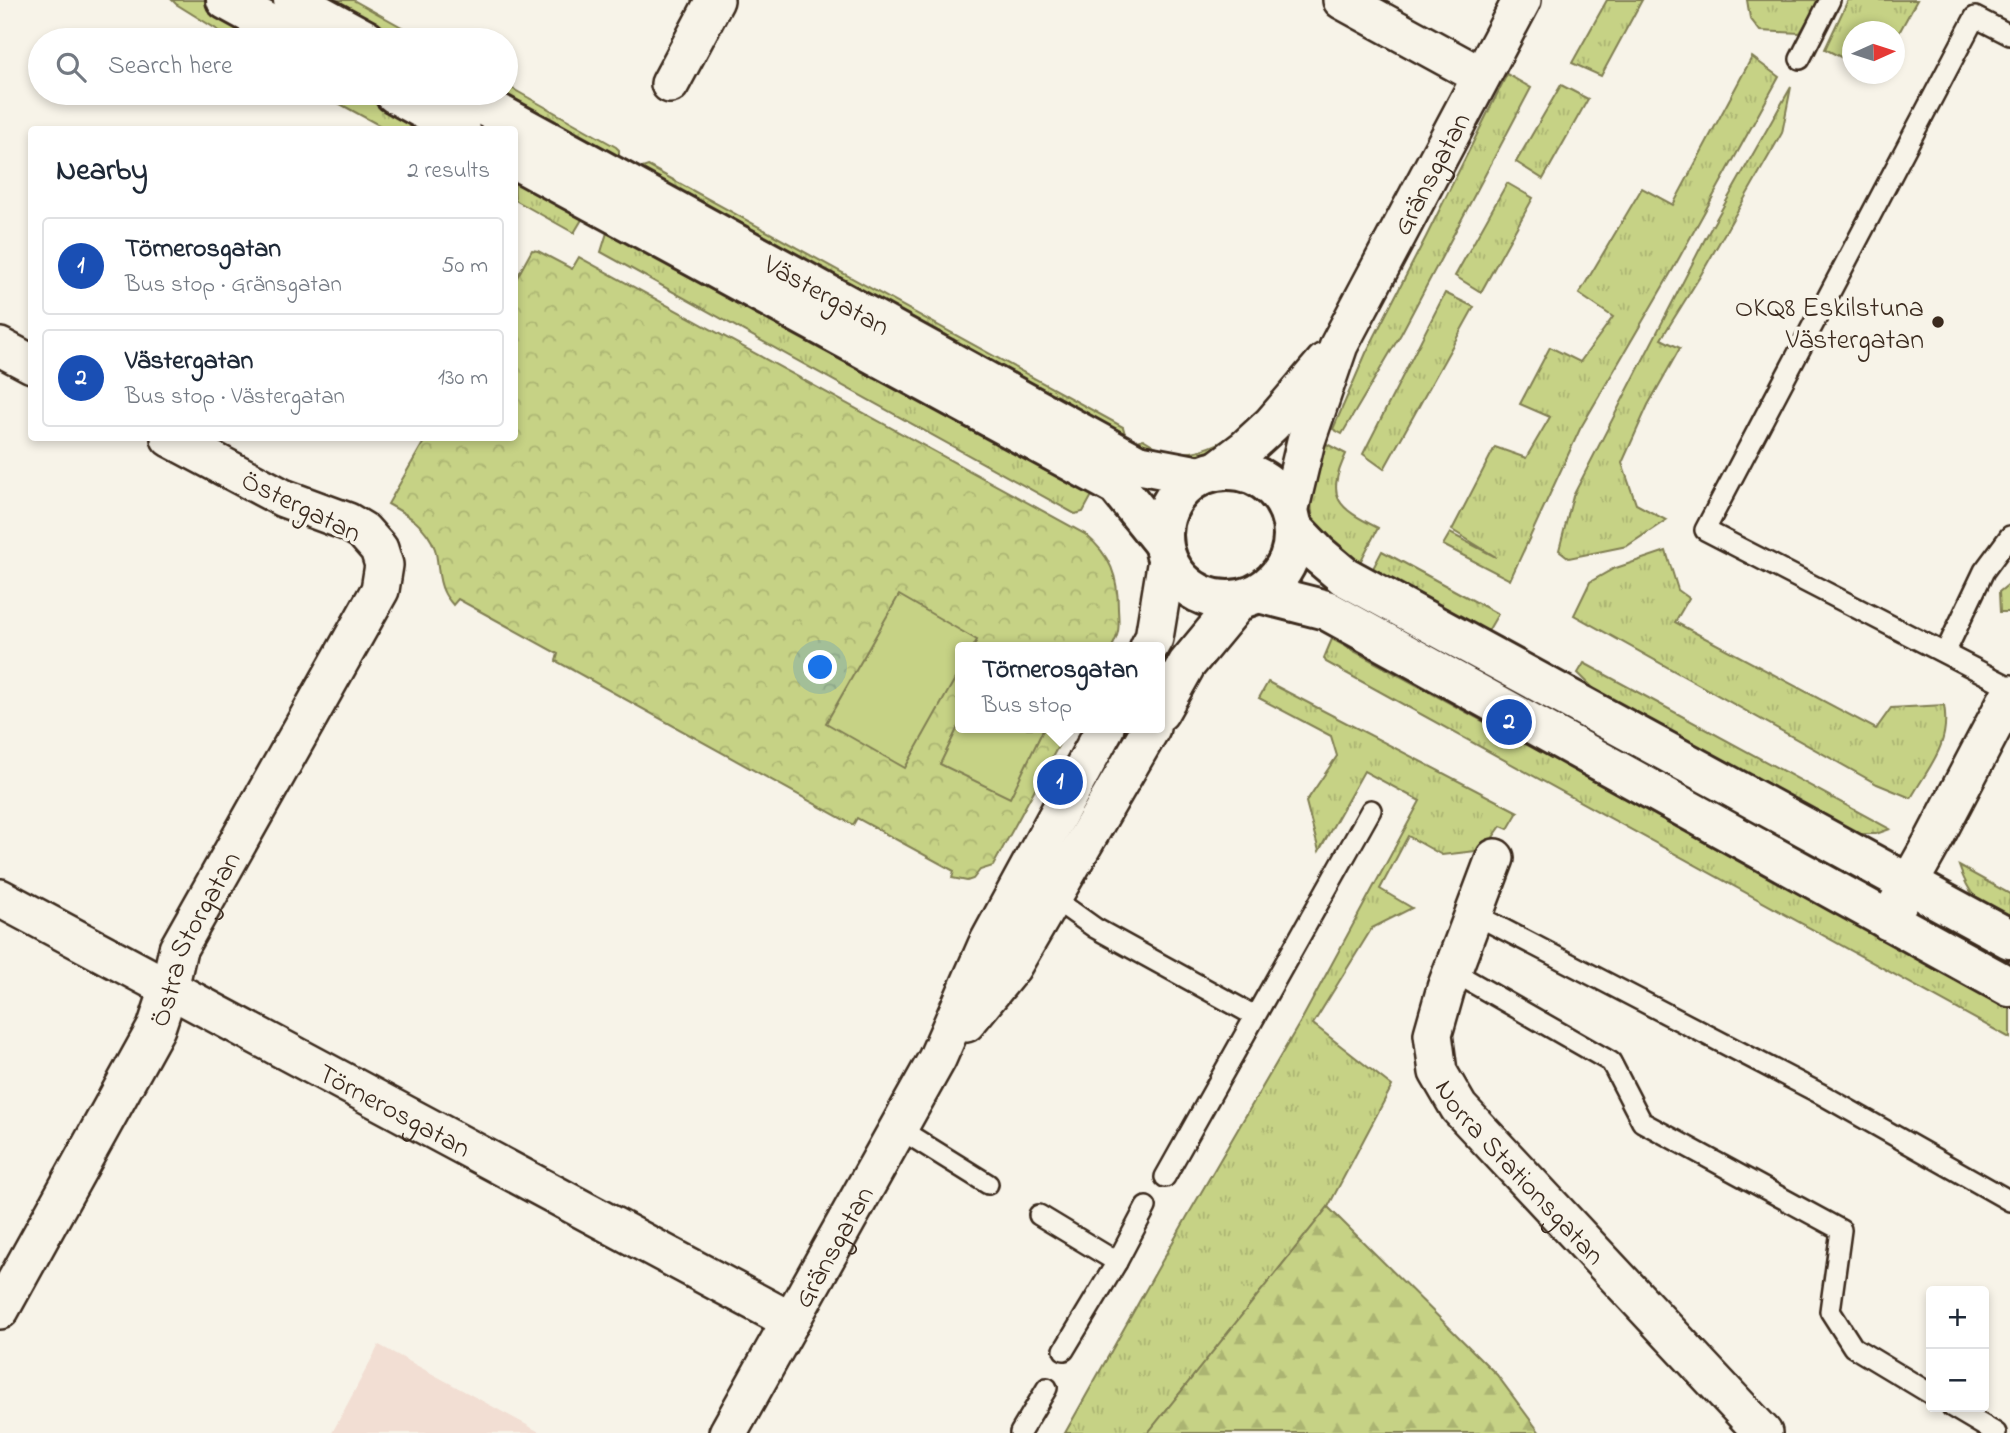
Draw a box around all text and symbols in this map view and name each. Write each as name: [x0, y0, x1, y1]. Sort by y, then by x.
north arrow: [1842, 21, 1905, 84]
search box: [28, 28, 518, 105]
icon: search: [52, 48, 90, 86]
text: Search here: [108, 48, 233, 86]
street label: Gränsgatan: [1384, 106, 1483, 244]
text: Nearby: [56, 150, 148, 194]
text: 2 results: [407, 155, 490, 188]
text: Törnerosgatan: [125, 231, 281, 269]
street label: Västergatan: [754, 245, 896, 348]
text: 1: [77, 250, 85, 283]
text: 50 m: [441, 250, 488, 283]
text: Bus stop · Gränsgatan: [125, 269, 342, 302]
place label: OKQ8 Eskilstuna Västergatan: [1735, 289, 1924, 362]
marker: OKQ8 Eskilstuna Västergatan: [1930, 314, 1946, 330]
text: Västergatan: [125, 343, 253, 381]
text: 2: [75, 362, 87, 395]
text: 130 m: [438, 362, 488, 395]
text: Bus stop · Västergatan: [125, 381, 345, 414]
street label: Östergatan: [233, 461, 368, 555]
popup: [955, 642, 1165, 733]
your location: [803, 650, 837, 684]
text: Törnerosgatan: [982, 652, 1138, 690]
text: Bus stop: [982, 690, 1072, 723]
pin: 2: [1486, 696, 1532, 748]
pin: 1: [1037, 756, 1083, 808]
street label: Östra Storgatan: [141, 844, 253, 1033]
street label: Törnerosgatan: [310, 1055, 477, 1170]
street label: Norra Stationsgatan: [1423, 1073, 1613, 1276]
street label: Gränsgatan: [785, 1179, 886, 1317]
map controls: [1926, 1286, 1989, 1412]
button: +: [1926, 1286, 1989, 1349]
button: −: [1926, 1349, 1989, 1412]

